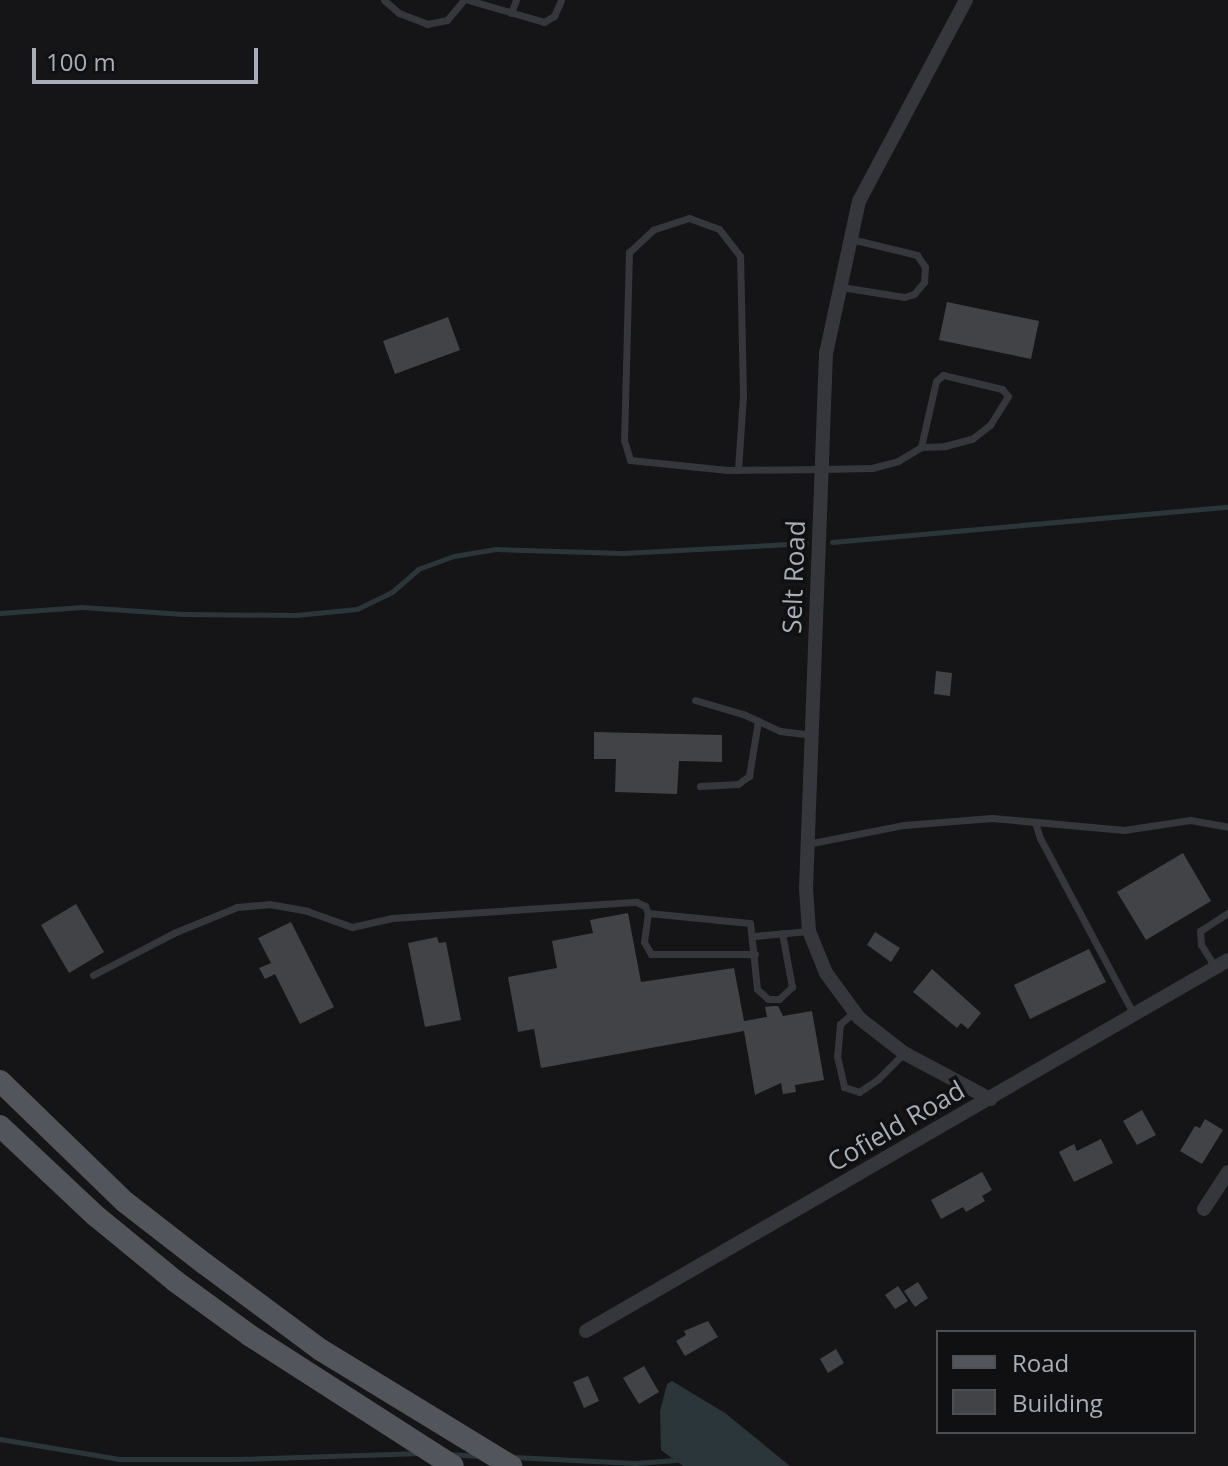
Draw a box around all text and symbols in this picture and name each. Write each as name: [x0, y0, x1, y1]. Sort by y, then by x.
scale bar: [36, 32, 262, 82]
text: 100 m: [46, 45, 116, 78]
street label: Selt Road: [776, 520, 812, 634]
street label: Cofield Road: [822, 1074, 970, 1178]
legend: [936, 1330, 1196, 1434]
text: Road: [1012, 1346, 1069, 1379]
text: Building: [1012, 1386, 1103, 1419]

